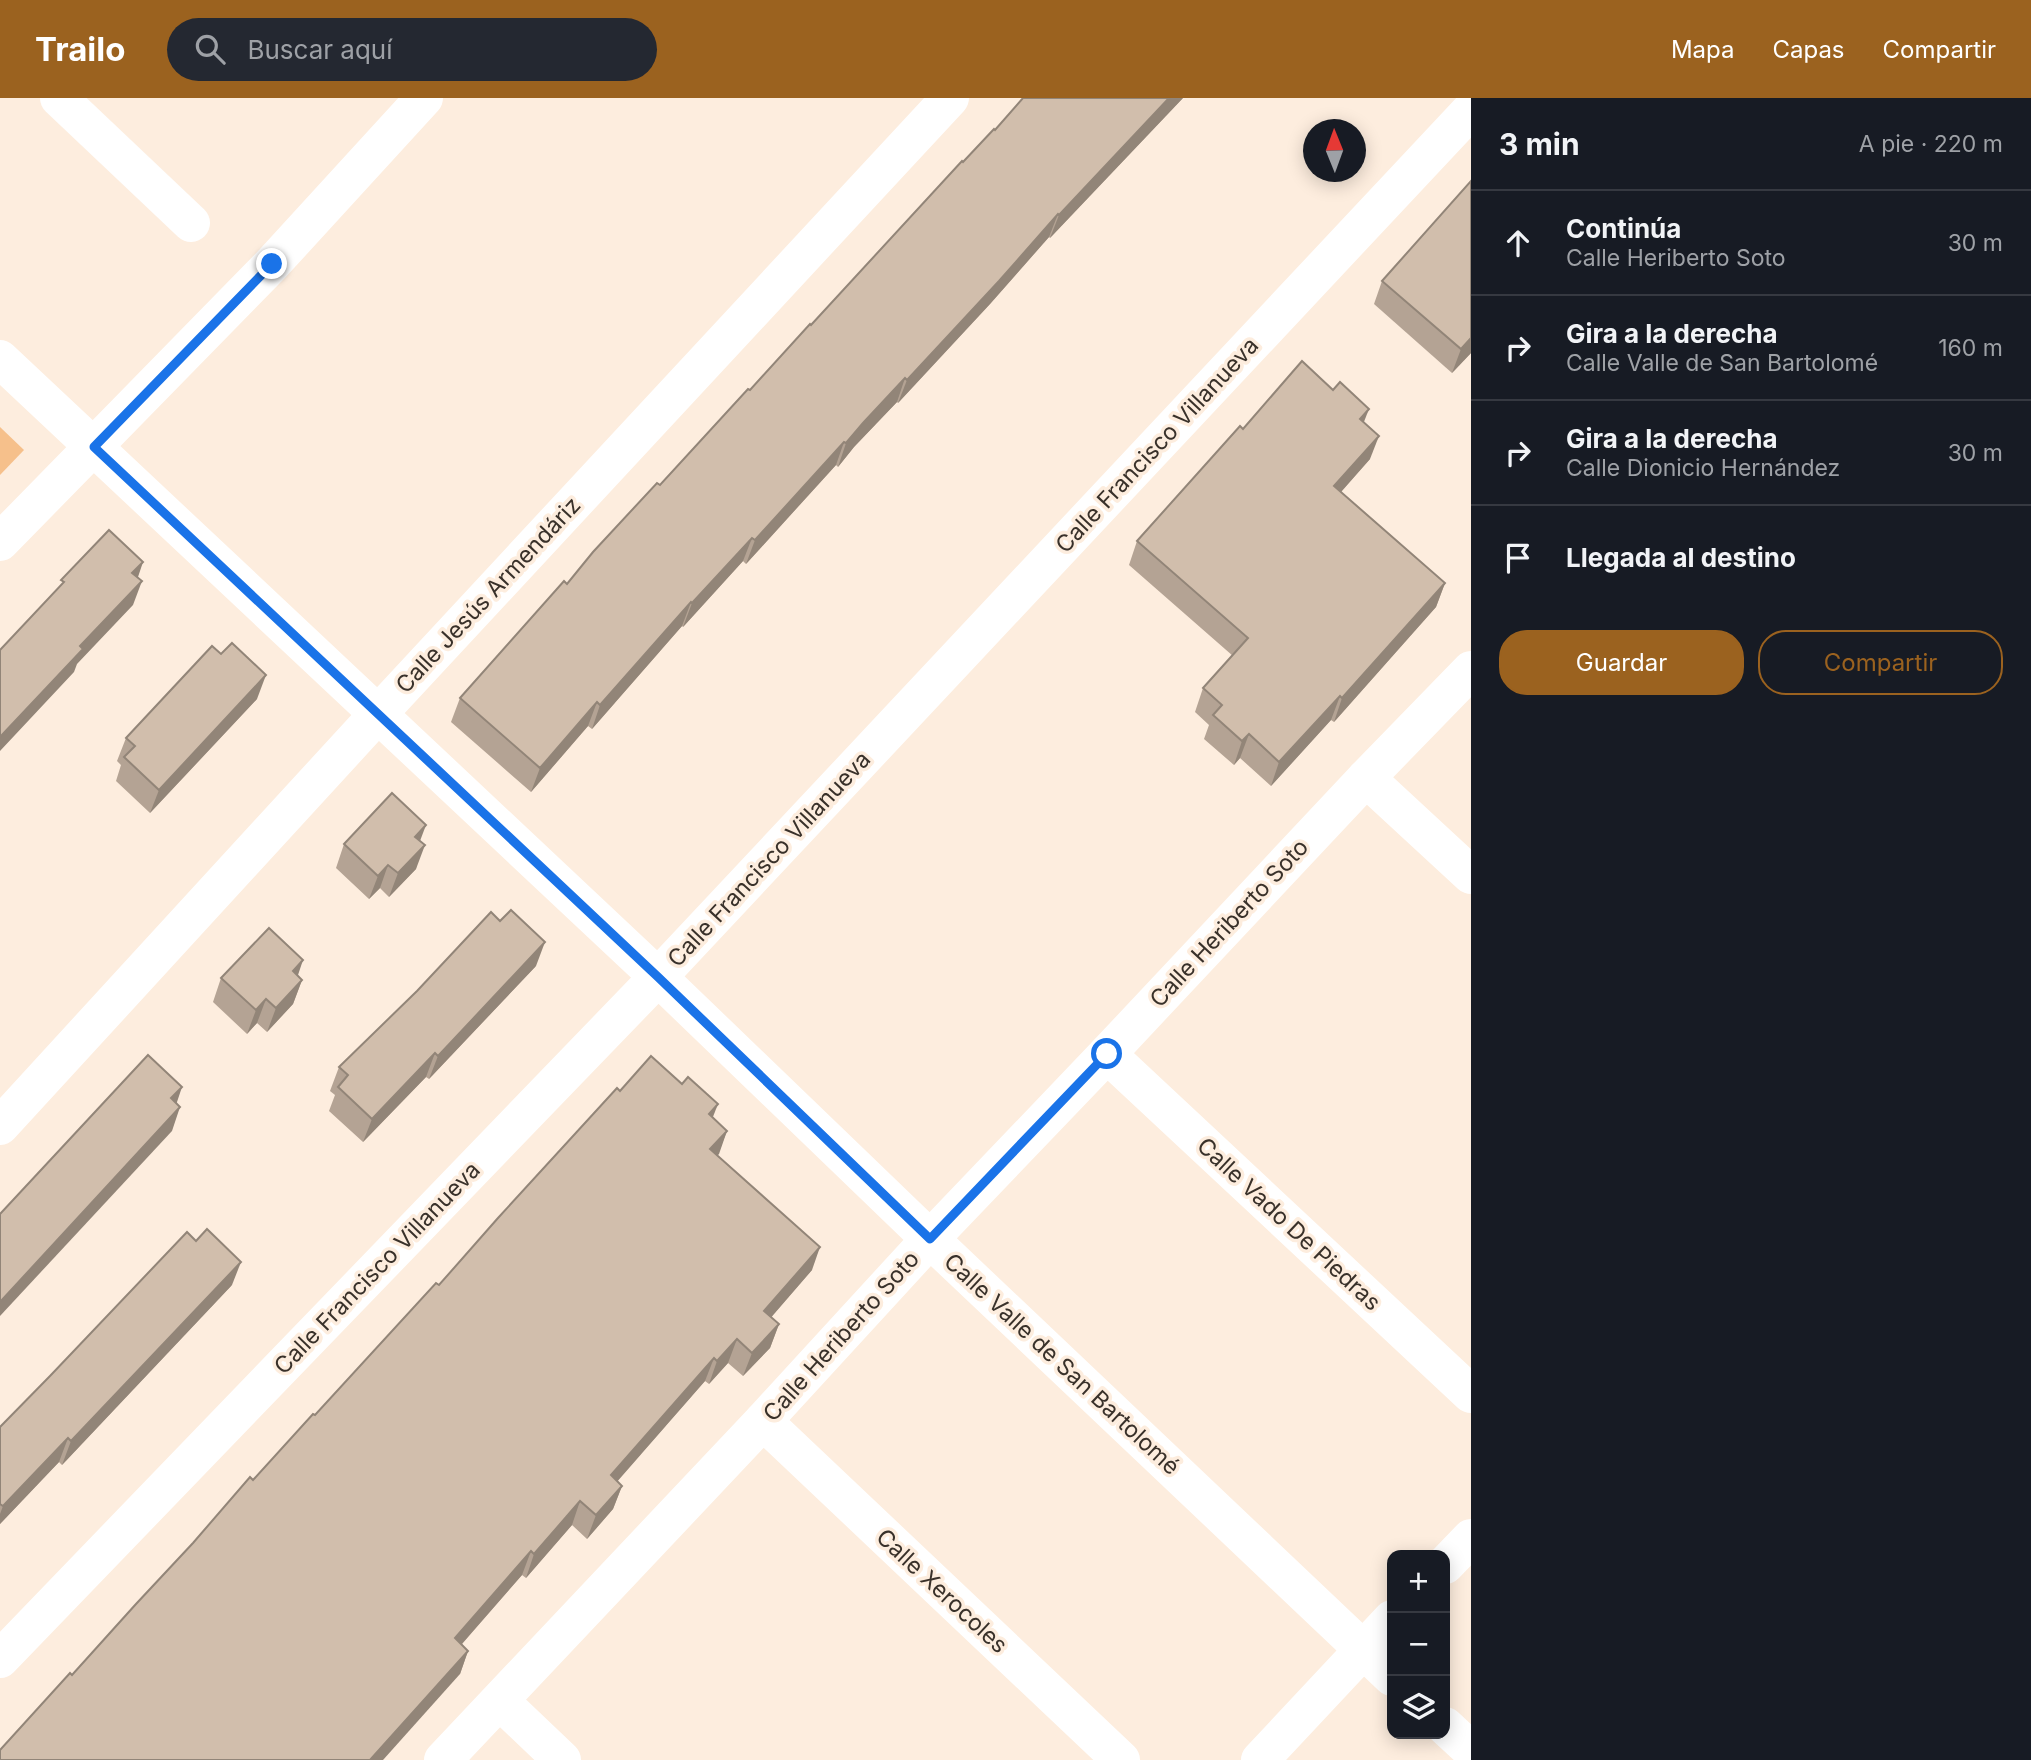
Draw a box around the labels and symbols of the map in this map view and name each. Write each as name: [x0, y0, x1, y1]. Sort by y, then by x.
north arrow: [1303, 119, 1366, 182]
route end: [256, 248, 287, 279]
street label: Calle Francisco Villanueva: [1050, 331, 1264, 559]
street label: Calle Jesús Armendáriz: [390, 491, 586, 699]
street label: Calle Francisco Villanueva: [662, 745, 876, 973]
street label: Calle Heriberto Soto: [1144, 833, 1314, 1013]
route start: [1091, 1038, 1122, 1069]
street label: Calle Vado De Piedras: [1191, 1132, 1387, 1316]
street label: Calle Francisco Villanueva: [268, 1156, 486, 1380]
street label: Calle Heriberto Soto: [757, 1245, 925, 1427]
street label: Calle Valle de San Bartolomé: [938, 1247, 1186, 1481]
street label: Calle Xerocoles: [871, 1523, 1013, 1659]

